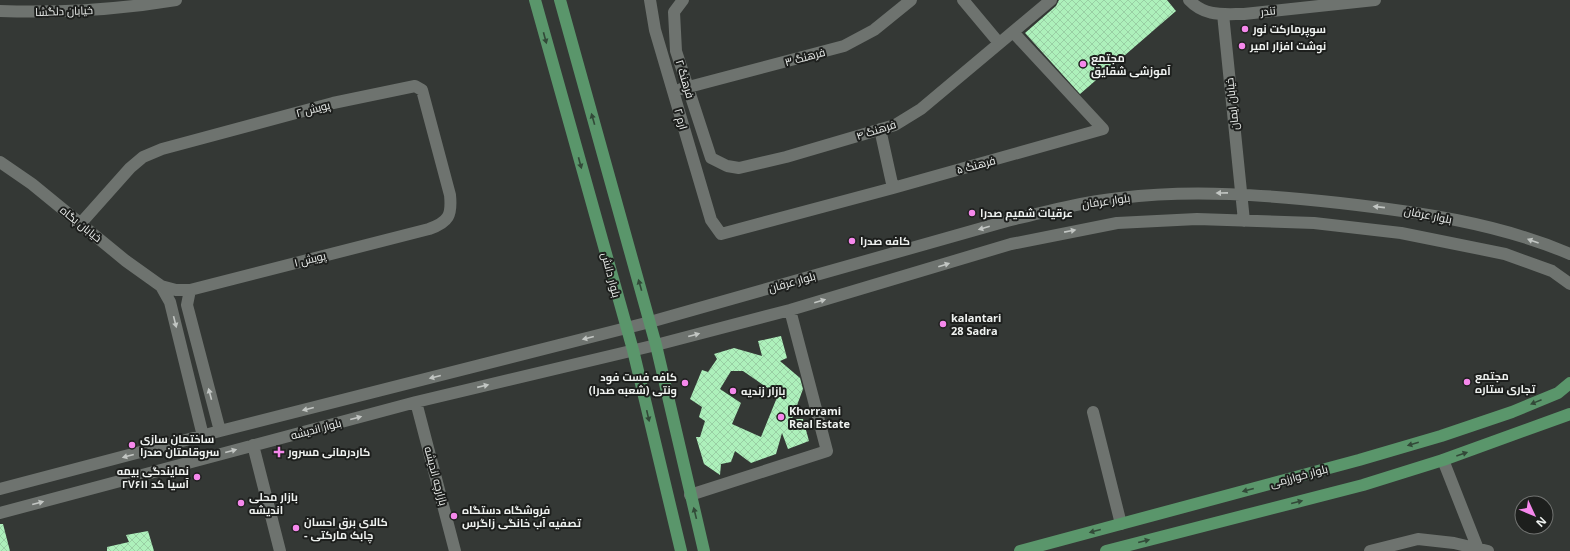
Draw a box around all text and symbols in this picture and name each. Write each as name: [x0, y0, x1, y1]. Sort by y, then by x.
street label: خیابان دلگشا: [35, 2, 93, 19]
street label: تندر: [1259, 2, 1276, 19]
place label: سوپرمارکت نور: [1252, 21, 1326, 38]
marker: سوپرمارکت نور: [1240, 24, 1250, 34]
one-way arrow: [543, 31, 549, 44]
place label: نوشت افزار امیر: [1249, 38, 1326, 54]
marker: نوشت افزار امیر: [1237, 41, 1247, 51]
street label: فرهنگ ۳: [783, 44, 827, 69]
place label: مجتمع آموزشی شقایق: [1091, 50, 1171, 79]
street label: فرهنگ ۲: [673, 58, 698, 100]
marker: مجتمع آموزشی شقایق: [1078, 59, 1088, 69]
street label: خیابان ایمان: [1221, 77, 1242, 131]
street label: پویش ۲: [294, 97, 332, 120]
street label: ارم ۲: [670, 106, 692, 132]
one-way arrow: [590, 113, 596, 125]
street label: فرهنگ ۴: [854, 116, 898, 143]
street label: فرهنگ ۵: [955, 152, 997, 177]
one-way arrow: [577, 157, 583, 169]
street label: بلوار عرفان: [1081, 190, 1131, 211]
one-way arrow: [1216, 190, 1228, 197]
street label: خیابان پگاه: [57, 202, 105, 245]
street label: بلوار عرفان: [1403, 203, 1453, 227]
one-way arrow: [1373, 204, 1385, 211]
place label: عرقیات شمیم صدرا: [980, 205, 1073, 221]
marker: عرقیات شمیم صدرا: [967, 208, 977, 218]
one-way arrow: [977, 225, 990, 231]
one-way arrow: [1064, 228, 1076, 234]
place label: کافه صدرا: [860, 233, 910, 248]
marker: کافه صدرا: [847, 236, 857, 246]
one-way arrow: [1527, 237, 1539, 243]
street label: پویش ۱: [292, 247, 327, 270]
street label: بلوار دانش: [598, 251, 625, 299]
one-way arrow: [939, 262, 951, 268]
street label: بلوار عرفان: [767, 268, 817, 295]
one-way arrow: [636, 278, 642, 291]
one-way arrow: [814, 298, 826, 304]
place label: kalantari 28 Sadra: [951, 310, 1001, 338]
one-way arrow: [172, 316, 178, 328]
marker: kalantari 28 Sadra: [938, 319, 948, 329]
one-way arrow: [688, 332, 700, 338]
one-way arrow: [581, 336, 594, 342]
place label: مجتمع تجاری ستاره: [1475, 368, 1536, 396]
place label: کافه فست فود ونتی (شعبه صدرا): [589, 369, 677, 398]
one-way arrow: [428, 374, 440, 380]
marker: مجتمع تجاری ستاره: [1462, 377, 1472, 387]
marker: کافه فست فود ونتی (شعبه صدرا): [680, 378, 690, 388]
one-way arrow: [477, 383, 489, 389]
place label: بازار زندیه: [741, 383, 785, 398]
marker: بازار زندیه: [728, 386, 738, 396]
one-way arrow: [207, 387, 213, 400]
one-way arrow: [1530, 400, 1542, 406]
place label: Khorrami Real Estate: [789, 403, 850, 431]
one-way arrow: [302, 406, 314, 412]
one-way arrow: [645, 409, 651, 422]
marker: Khorrami Real Estate: [776, 412, 786, 422]
street label: بلوار اندیشه: [289, 415, 343, 442]
one-way arrow: [351, 415, 363, 421]
place label: ساختمان سازی سروقامتان صدرا: [140, 431, 220, 460]
marker: ساختمان سازی سروقامتان صدرا: [127, 440, 137, 450]
one-way arrow: [1407, 441, 1419, 447]
place label: کاردرمانی مسرور: [287, 444, 370, 460]
street label: بازارچه اندیشه: [421, 445, 452, 507]
marker: کاردرمانی مسرور: [273, 446, 285, 458]
one-way arrow: [225, 448, 237, 454]
one-way arrow: [1456, 450, 1468, 456]
one-way arrow: [122, 453, 135, 459]
street label: بلوار خوارزمی: [1268, 461, 1330, 490]
place label: نمایندگی بیمه آسیا کد ۲۷۶۱۱: [117, 463, 190, 491]
marker: نمایندگی بیمه آسیا کد ۲۷۶۱۱: [192, 472, 202, 482]
one-way arrow: [1241, 487, 1254, 493]
place label: بازار محلی اندیشه: [249, 489, 298, 517]
north arrow: [1514, 495, 1554, 535]
marker: بازار محلی اندیشه: [236, 498, 246, 508]
one-way arrow: [1291, 499, 1303, 505]
one-way arrow: [32, 500, 44, 506]
place label: فروشگاه دستگاه تصفیه آب خانگی زاگرس: [462, 502, 582, 530]
one-way arrow: [692, 507, 698, 519]
marker: فروشگاه دستگاه تصفیه آب خانگی زاگرس: [449, 511, 459, 521]
place label: کالای برق احسان - چابک مارکتی: [304, 514, 388, 544]
text: N: [1533, 514, 1550, 531]
marker: کالای برق احسان - چابک مارکتی: [291, 523, 301, 533]
one-way arrow: [1089, 528, 1101, 534]
one-way arrow: [1138, 538, 1150, 544]

